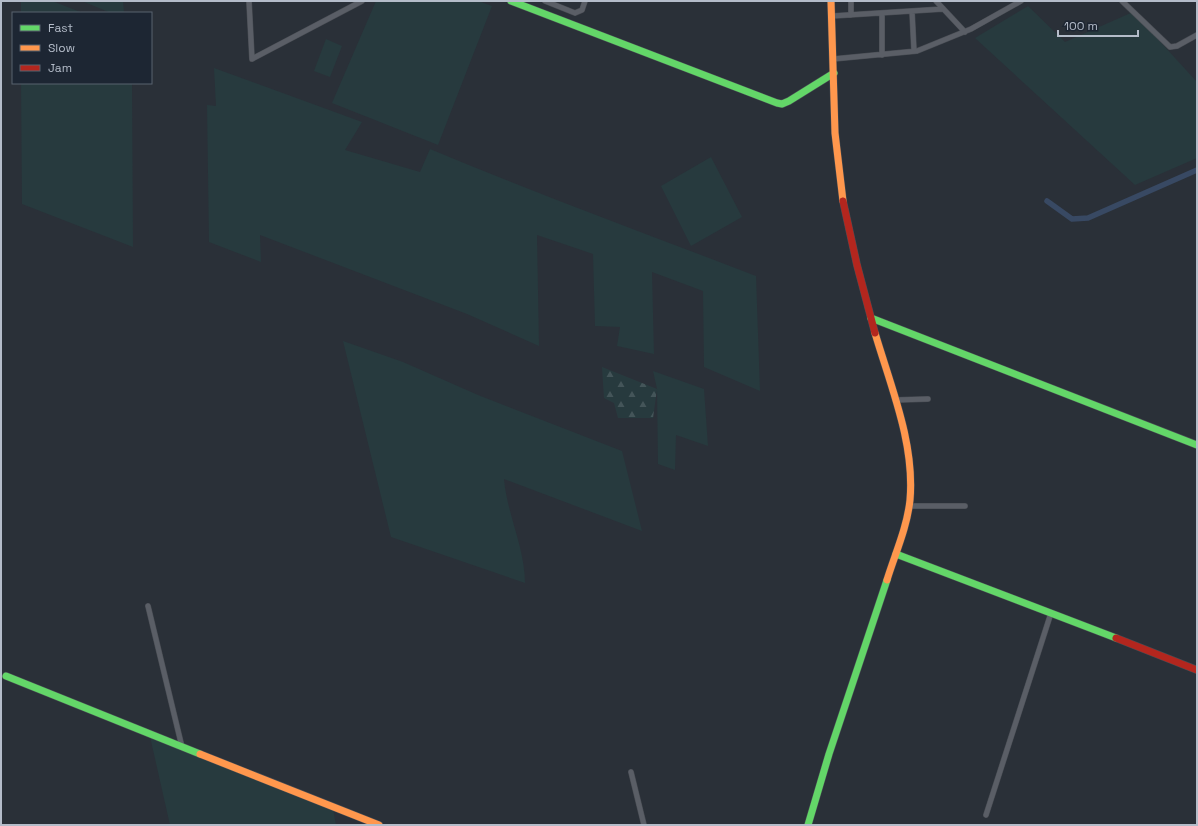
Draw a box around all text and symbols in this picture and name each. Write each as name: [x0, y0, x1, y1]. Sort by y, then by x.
legend: [12, 12, 152, 84]
scale bar: [1058, 12, 1138, 38]
text: 100 m: [1064, 18, 1098, 34]
text: Fast: [48, 20, 73, 36]
text: Slow: [48, 40, 75, 56]
text: Jam: [48, 60, 72, 76]

